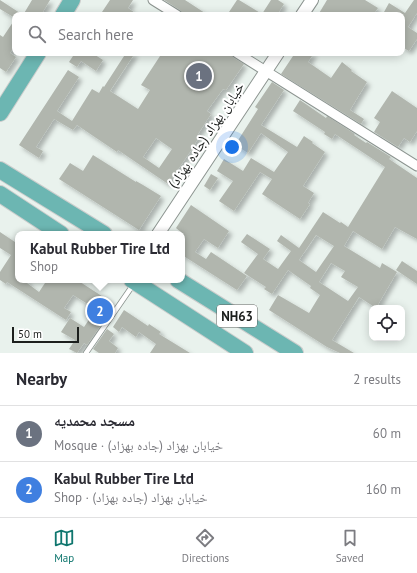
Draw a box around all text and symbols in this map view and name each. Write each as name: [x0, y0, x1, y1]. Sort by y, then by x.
search box: [12, 12, 405, 56]
icon: search: [26, 23, 48, 45]
text: Search here: [58, 25, 134, 44]
pin: 1: [186, 61, 212, 91]
street label: خیابان بهزاد (جاده بهزاد): [164, 78, 248, 191]
your location: [222, 137, 242, 157]
popup: [15, 231, 185, 283]
text: Kabul Rubber Tire Ltd: [30, 239, 170, 258]
text: Shop: [30, 258, 58, 275]
pin: 2: [87, 296, 113, 326]
road number: NH63: [217, 305, 257, 327]
map controls: [369, 305, 405, 341]
button: locate: [369, 305, 405, 341]
scale bar: [12, 325, 79, 344]
text: 50 m: [18, 327, 42, 341]
text: Nearby: [16, 368, 67, 390]
text: 2 results: [353, 371, 401, 388]
text: مسجد محمدیه: [54, 411, 135, 430]
text: 1: [25, 425, 33, 442]
text: 60 m: [373, 425, 401, 442]
text: Mosque · خیابان بهزاد (جاده بهزاد): [54, 437, 223, 454]
text: Kabul Rubber Tire Ltd: [54, 469, 194, 488]
text: 2: [25, 481, 33, 498]
text: 160 m: [366, 481, 401, 498]
text: Shop · خیابان بهزاد (جاده بهزاد): [54, 489, 208, 506]
tab: Map: [53, 527, 75, 565]
tab: Directions: [182, 527, 229, 565]
tab: Saved: [336, 527, 364, 565]

